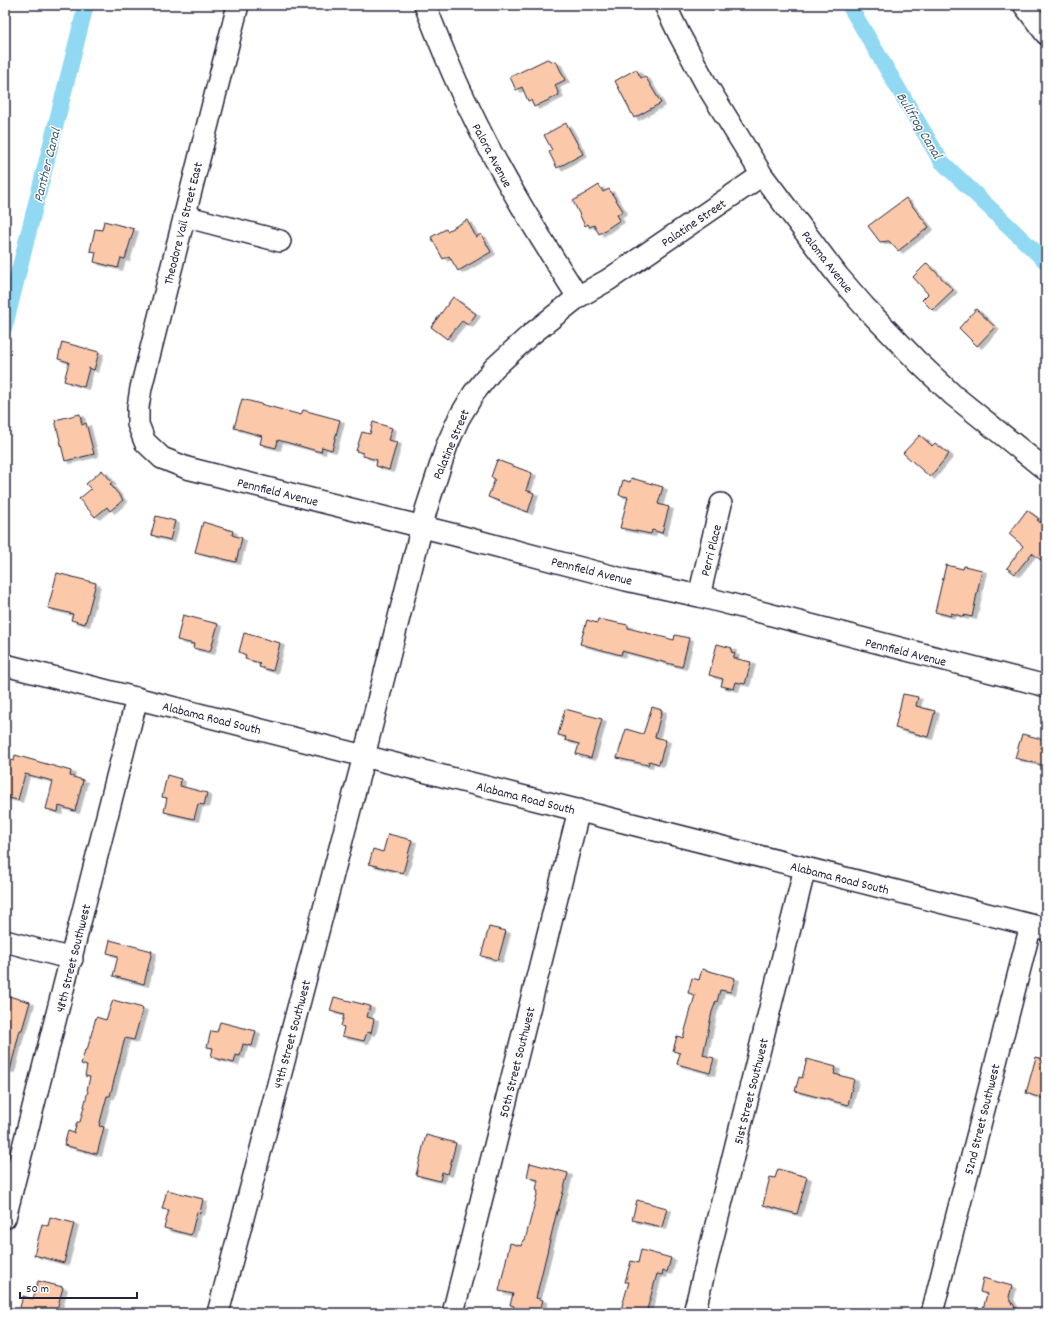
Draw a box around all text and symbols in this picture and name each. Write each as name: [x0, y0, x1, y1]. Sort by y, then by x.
water label: Bullfrog Canal: [890, 89, 947, 165]
street label: Palora Avenue: [466, 121, 516, 192]
water label: Panther Canal: [29, 125, 67, 204]
street label: Theodore Vail Street East: [160, 160, 209, 287]
street label: Palatine Street: [658, 195, 731, 253]
street label: Paloma Avenue: [796, 227, 857, 298]
street label: Palatine Street: [429, 407, 476, 483]
street label: Pennfield Avenue: [235, 474, 320, 513]
street label: Perri Place: [697, 522, 728, 578]
street label: Pennfield Avenue: [549, 553, 634, 592]
street label: Pennfield Avenue: [863, 634, 948, 673]
street label: Alabama Road South: [160, 698, 263, 741]
street label: Alabama Road South: [474, 778, 577, 821]
street label: Alabama Road South: [788, 858, 891, 901]
street label: 48th Street Southwest: [52, 902, 97, 1015]
street label: 49th Street Southwest: [270, 978, 317, 1091]
street label: 50th Street Southwest: [495, 1005, 541, 1120]
street label: 51st Street Southwest: [730, 1036, 775, 1147]
street label: 52nd Street Southwest: [960, 1062, 1006, 1177]
scale bar: [20, 1274, 137, 1300]
text: 50 m: [26, 1281, 49, 1298]

